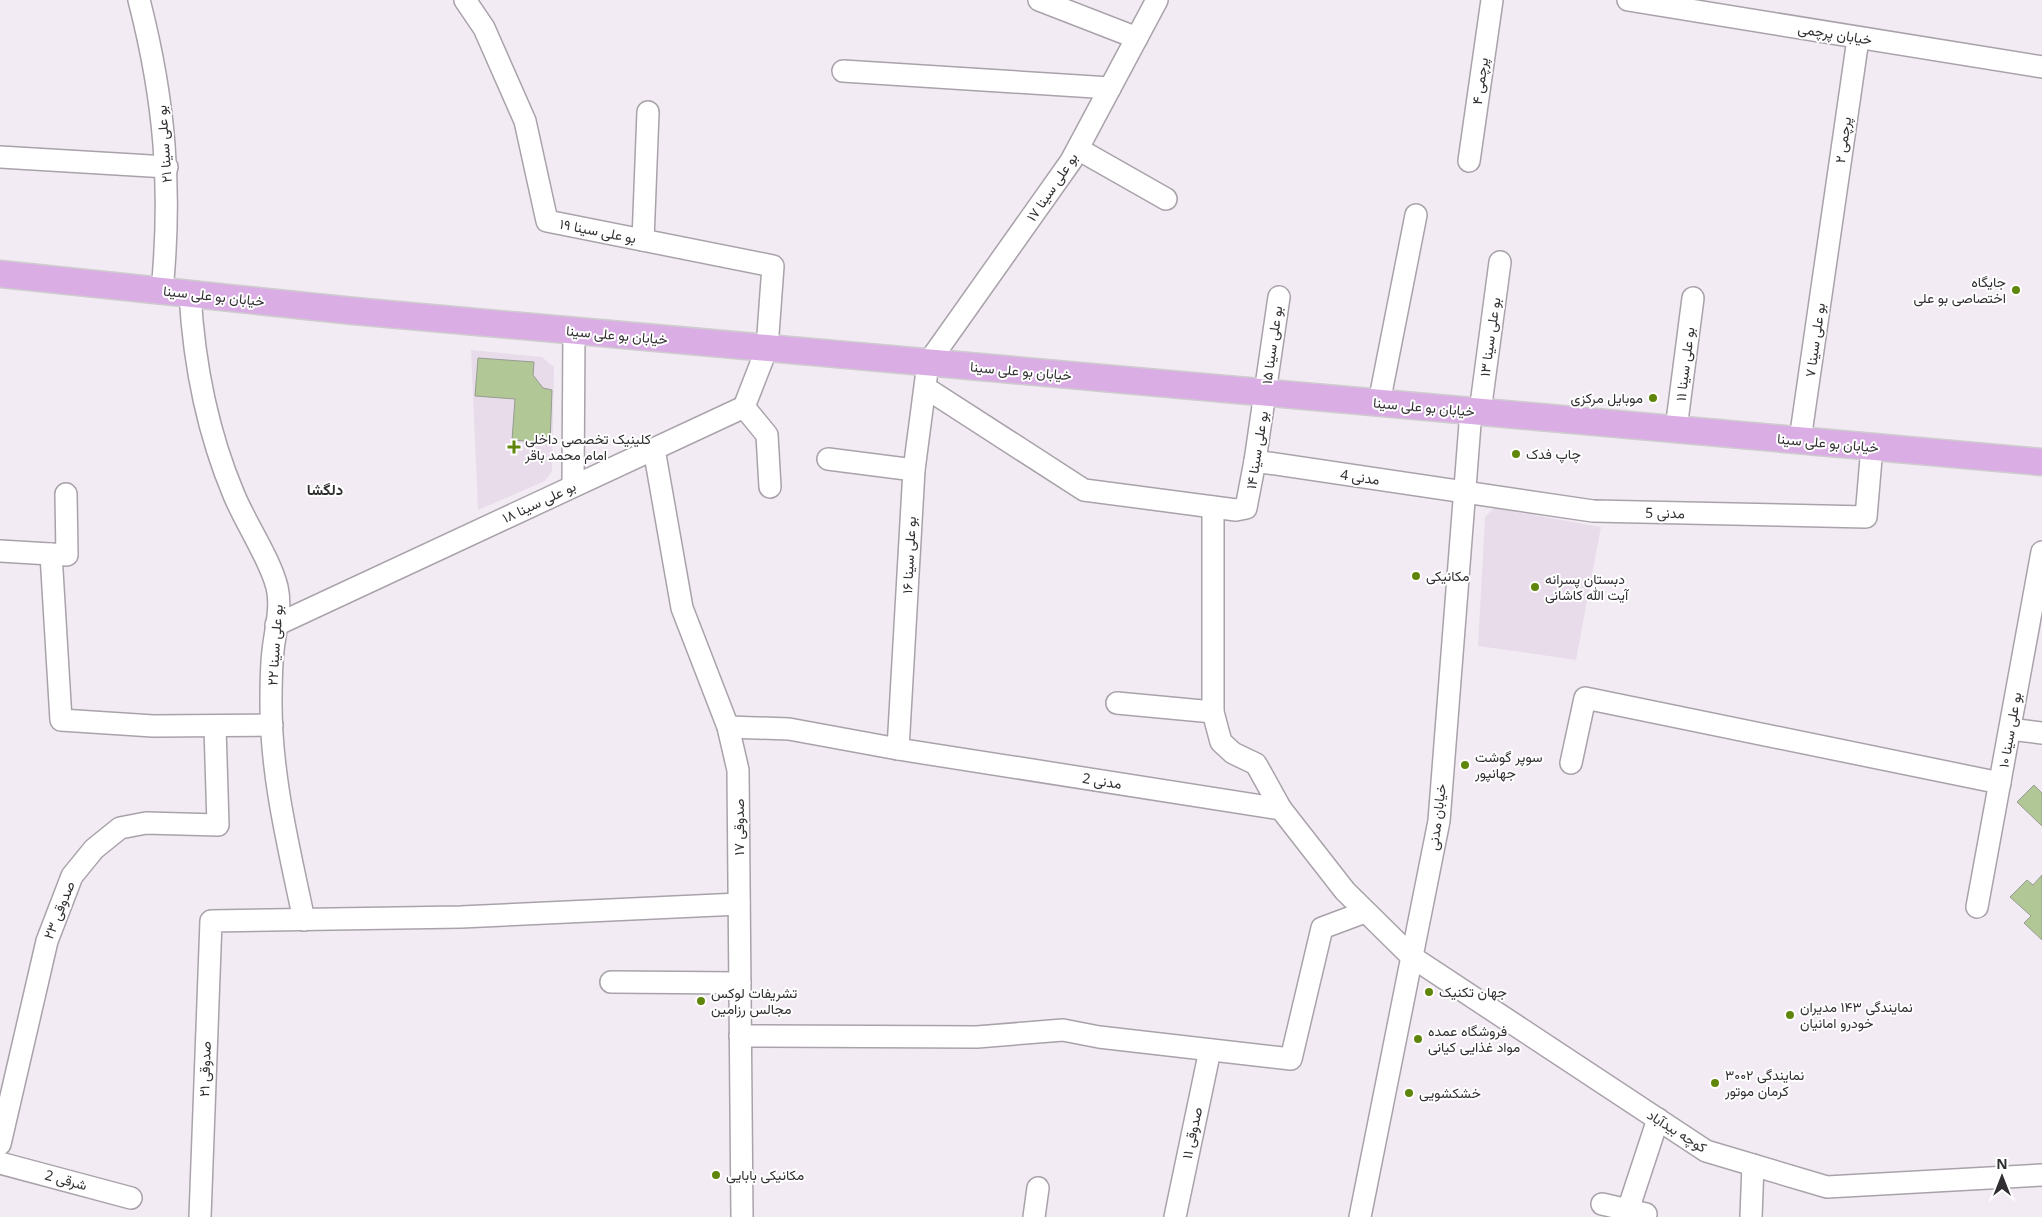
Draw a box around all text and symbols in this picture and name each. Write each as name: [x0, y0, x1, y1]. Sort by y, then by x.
street label: خیابان پرچمی: [1796, 18, 1874, 50]
street label: پرچمی ۴: [1467, 56, 1493, 106]
street label: بو علی سینا ۲۱: [151, 104, 176, 184]
street label: پرچمی ۲: [1830, 115, 1856, 165]
street label: بو علی سینا ۱۷: [1022, 149, 1082, 225]
street label: بو علی سینا ۱۹: [558, 214, 638, 247]
place label: جایگاه اختصاصی بو علی: [1913, 272, 2006, 307]
street label: خیابان بو علی سینا: [162, 281, 266, 310]
marker: جایگاه اختصاصی بو علی: [2010, 284, 2022, 296]
street label: بو علی سینا ۱۳: [1475, 296, 1504, 378]
street label: بو علی سینا ۷: [1800, 302, 1829, 378]
street label: بو علی سینا ۱۵: [1257, 305, 1286, 385]
street label: خیابان بو علی سینا: [565, 321, 669, 348]
street label: بو علی سینا ۱۱: [1671, 326, 1698, 402]
street label: خیابان بو علی سینا: [969, 357, 1073, 384]
place label: موبایل مرکزی: [1571, 388, 1643, 407]
marker: موبایل مرکزی: [1647, 392, 1659, 404]
street label: خیابان بو علی سینا: [1372, 393, 1476, 420]
street label: بو علی سینا ۱۴: [1241, 410, 1272, 490]
place label: کلینیک تخصصی داخلی امام محمد باقر: [524, 429, 651, 464]
street label: خیابان بو علی سینا: [1776, 429, 1880, 456]
marker: کلینیک تخصصی داخلی امام محمد باقر: [507, 440, 521, 454]
place label: چاپ فدک: [1526, 444, 1581, 464]
marker: چاپ فدک: [1510, 448, 1522, 460]
street label: مدنی 4: [1339, 464, 1381, 489]
street label: بو علی سینا ۱۸: [499, 476, 579, 527]
district label: دلگشا: [307, 479, 343, 499]
street label: مدنی 5: [1645, 503, 1685, 522]
street label: بو علی سینا ۱۶: [897, 516, 920, 594]
place label: مکانیکی: [1426, 566, 1470, 585]
place label: دبستان پسرانه آیت الله کاشانی: [1545, 569, 1630, 604]
marker: مکانیکی: [1410, 570, 1422, 582]
marker: دبستان پسرانه آیت الله کاشانی: [1529, 581, 1541, 593]
street label: بو علی سینا ۲۲: [262, 604, 287, 686]
street label: بو علی سینا ۱۰: [1994, 691, 2026, 769]
place label: سوپر گوشت جهانپور: [1474, 747, 1543, 783]
marker: سوپر گوشت جهانپور: [1459, 759, 1471, 771]
street label: مدنی 2: [1081, 768, 1123, 793]
street label: خیابان مدنی: [1423, 783, 1450, 851]
street label: صدوقی ۱۷: [729, 798, 748, 855]
street label: صدوقی ۲۳: [38, 878, 79, 942]
place label: جهان تکنیک: [1439, 982, 1507, 1001]
place label: تشریفات لوکس مجالس رزامین: [711, 983, 797, 1018]
marker: جهان تکنیک: [1423, 986, 1435, 998]
marker: تشریفات لوکس مجالس رزامین: [695, 995, 707, 1007]
place label: نمایندگی ۱۴۳ مدیران خودرو امانیان: [1800, 997, 1913, 1032]
marker: نمایندگی ۱۴۳ مدیران خودرو امانیان: [1784, 1009, 1796, 1021]
place label: فروشگاه عمده مواد غذایی کیانی: [1428, 1021, 1520, 1056]
marker: فروشگاه عمده مواد غذایی کیانی: [1412, 1033, 1424, 1045]
street label: صدوقی ۲۱: [194, 1040, 215, 1097]
place label: نمایندگی ۳۰۰۲ کرمان موتور: [1724, 1065, 1804, 1100]
marker: نمایندگی ۳۰۰۲ کرمان موتور: [1709, 1077, 1721, 1089]
place label: خشکشویی: [1419, 1083, 1481, 1102]
marker: خشکشویی: [1403, 1087, 1415, 1099]
street label: صدوقی ۱۱: [1177, 1105, 1206, 1161]
street label: کوچه بیدآباد: [1643, 1105, 1711, 1157]
north arrow: [1977, 1152, 2027, 1202]
text: N: [1996, 1154, 2008, 1173]
street label: شرقی 2: [43, 1165, 89, 1194]
place label: مکانیکی بابایی: [726, 1165, 804, 1184]
marker: مکانیکی بابایی: [710, 1169, 722, 1181]

